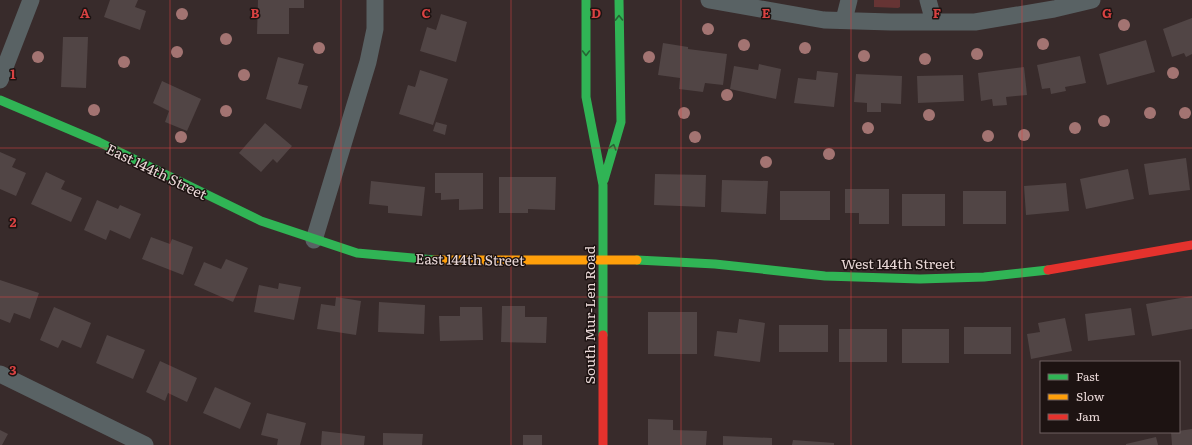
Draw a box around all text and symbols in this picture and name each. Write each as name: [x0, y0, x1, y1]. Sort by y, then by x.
text: A: [80, 3, 90, 22]
text: B: [251, 3, 260, 22]
text: C: [421, 3, 431, 22]
text: D: [591, 3, 601, 22]
text: E: [762, 3, 771, 22]
text: F: [933, 3, 941, 22]
text: G: [1102, 3, 1112, 22]
one-way arrow: [615, 15, 623, 21]
one-way arrow: [582, 50, 590, 56]
text: 1: [10, 64, 16, 83]
street label: East 144th Street: [103, 138, 211, 204]
one-way arrow: [608, 144, 617, 151]
text: 2: [10, 212, 17, 231]
street label: South Mur-Len Road: [579, 245, 599, 384]
street label: East 144th Street: [415, 248, 525, 270]
street label: West 144th Street: [841, 253, 955, 273]
text: 3: [9, 360, 17, 379]
legend: [1040, 361, 1180, 433]
text: Fast: [1076, 367, 1100, 385]
text: Slow: [1076, 387, 1105, 405]
text: Jam: [1076, 407, 1101, 425]

